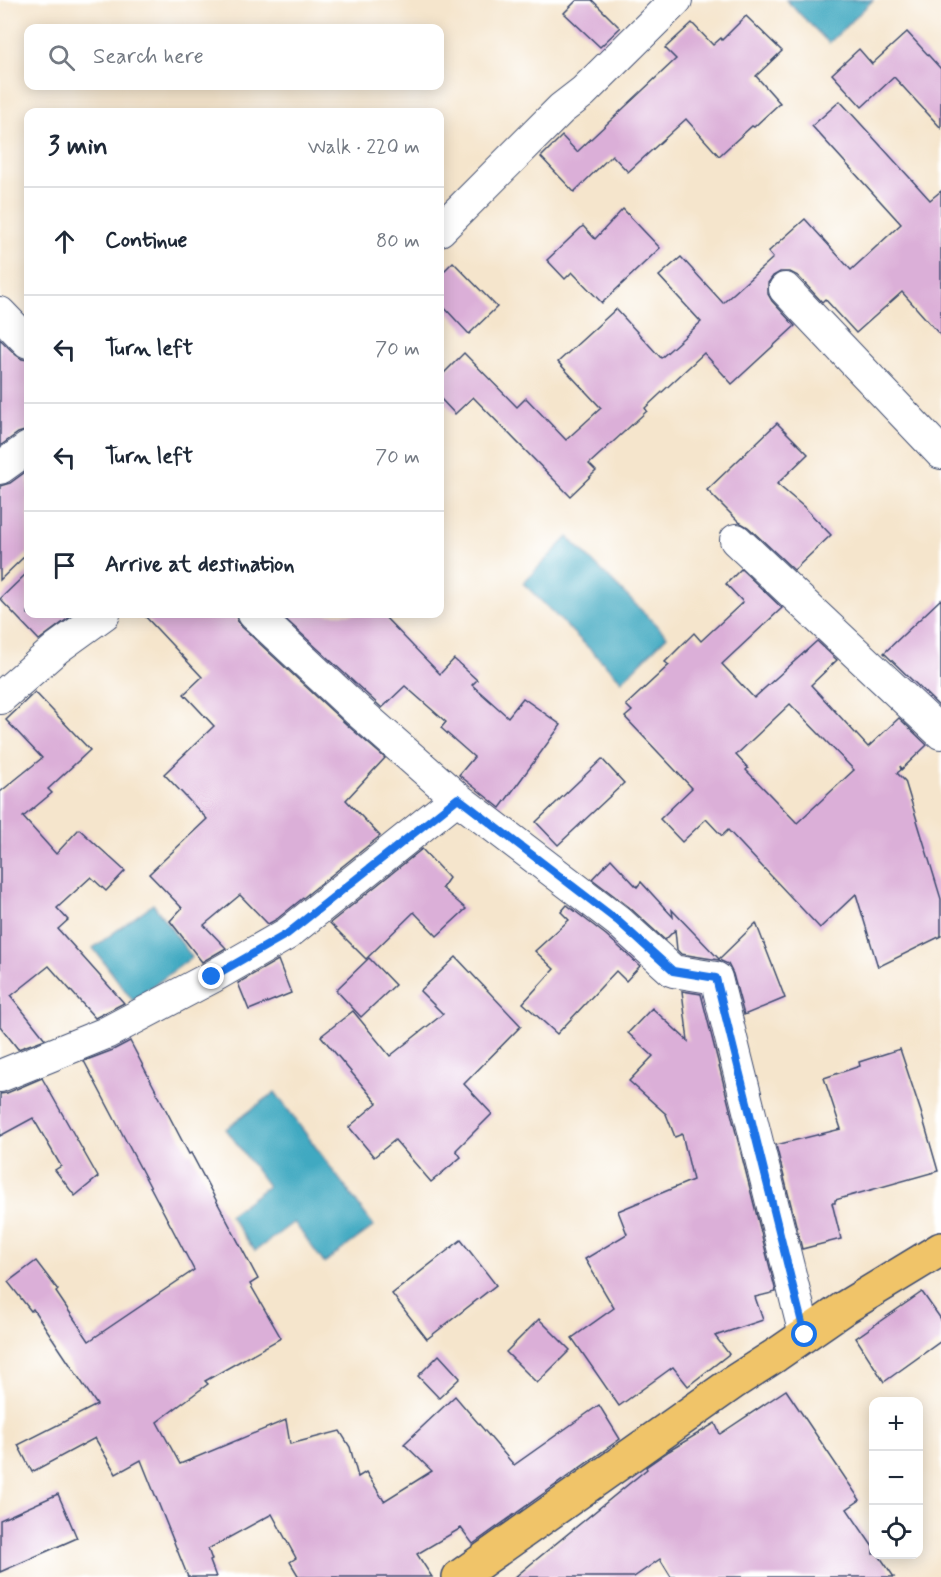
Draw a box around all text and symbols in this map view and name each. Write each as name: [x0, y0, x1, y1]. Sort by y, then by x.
search box: [24, 24, 444, 90]
icon: search: [45, 41, 78, 74]
text: Search here: [93, 43, 204, 71]
text: 3 min: [48, 130, 108, 164]
text: Walk · 220 m: [308, 134, 420, 161]
icon: ahead: [48, 225, 81, 258]
text: Continue: [105, 227, 187, 255]
text: 80 m: [376, 228, 420, 255]
icon: left: [48, 333, 81, 366]
text: Turn left: [105, 335, 193, 363]
text: 70 m: [375, 336, 420, 363]
icon: left: [48, 441, 81, 474]
text: Turn left: [105, 443, 193, 471]
text: 70 m: [375, 444, 420, 471]
icon: arrive: [48, 549, 81, 582]
text: Arrive at destination: [105, 551, 295, 579]
route end: [198, 963, 224, 989]
route start: [791, 1321, 817, 1347]
map controls: [869, 1397, 923, 1559]
button: +: [869, 1397, 923, 1451]
button: −: [869, 1451, 923, 1505]
button: locate: [869, 1505, 923, 1559]

